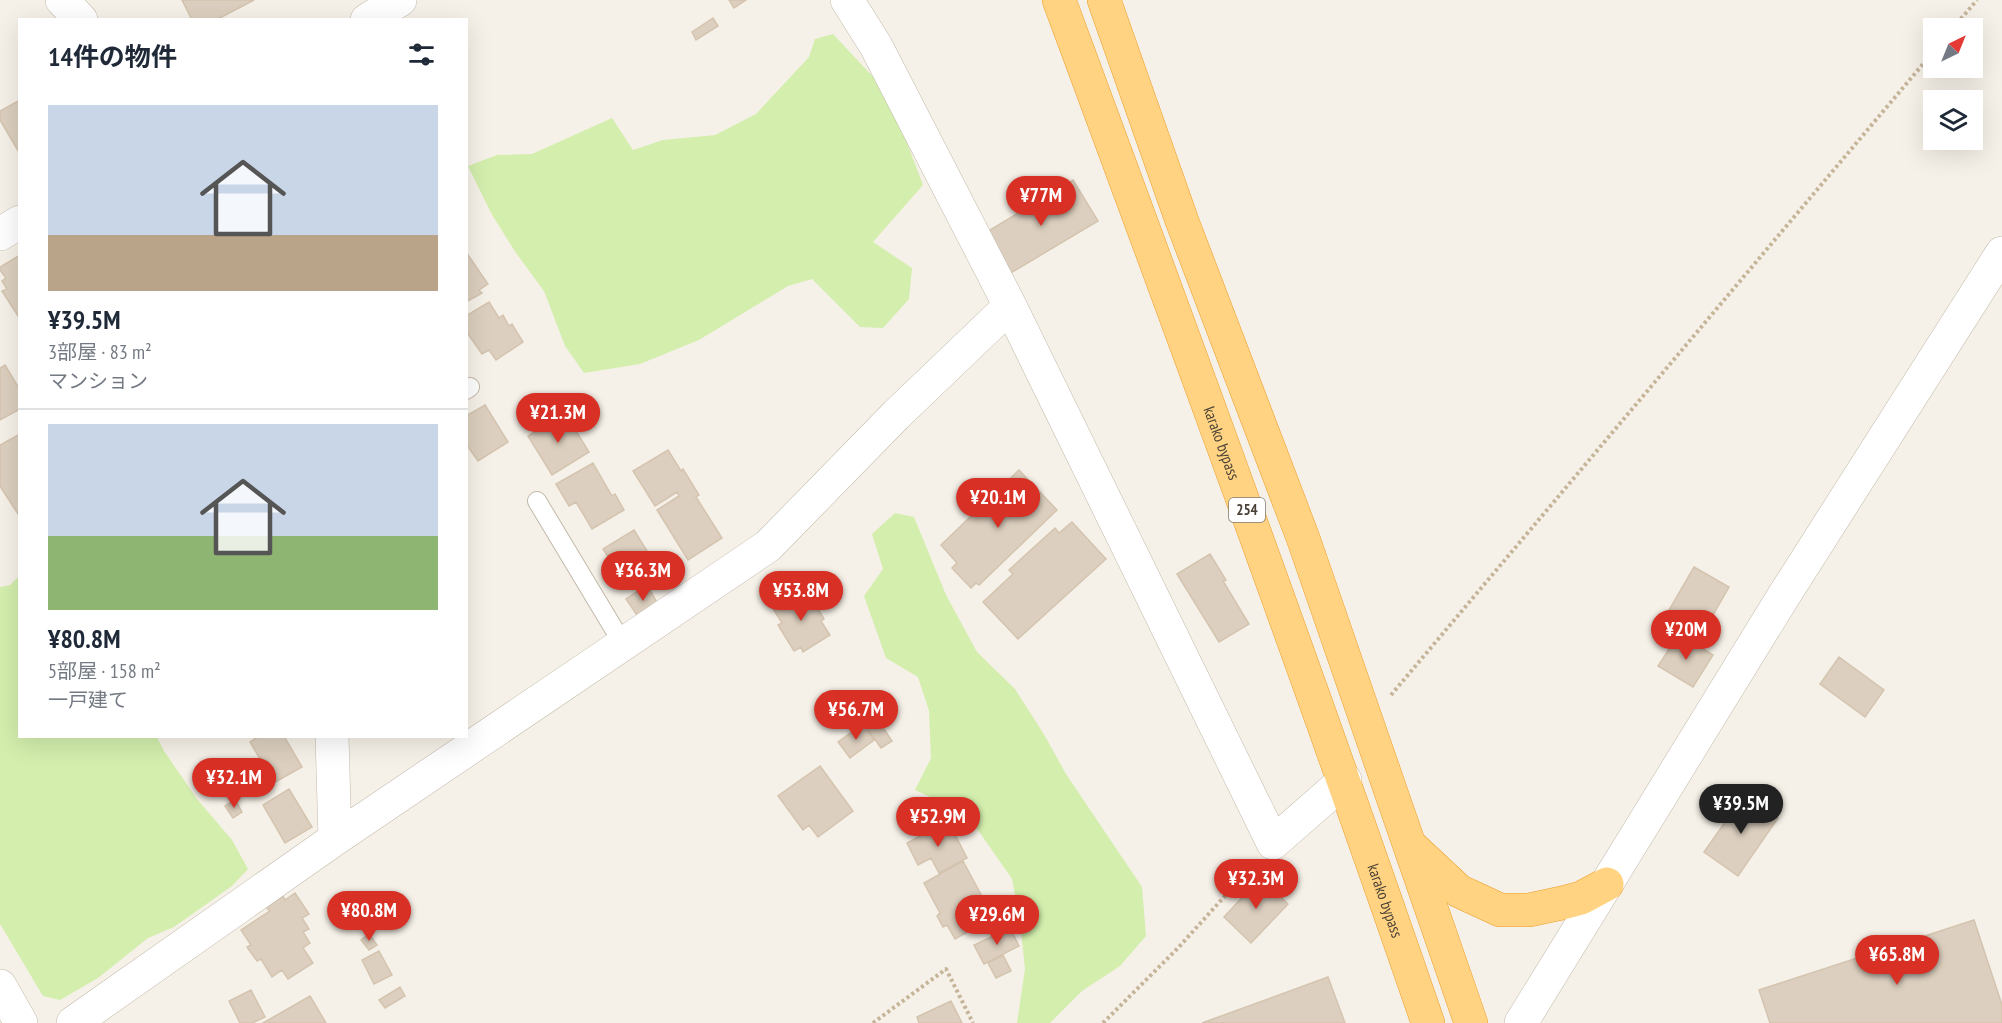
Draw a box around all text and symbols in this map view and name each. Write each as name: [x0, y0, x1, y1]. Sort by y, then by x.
north arrow: [1923, 18, 1983, 78]
map controls: [1923, 18, 1983, 150]
icon: filters: [405, 38, 438, 71]
text: 14件の物件: [48, 40, 177, 73]
button: layers: [1923, 90, 1983, 150]
icon: home: [189, 144, 297, 252]
pin: ¥77M: [1005, 176, 1077, 227]
text: ¥77M: [1020, 182, 1062, 208]
text: ¥39.5M: [48, 303, 121, 336]
text: 3部屋 · 83 m²: [48, 339, 152, 365]
text: マンション: [48, 368, 148, 394]
pin: ¥21.3M: [509, 393, 607, 444]
text: ¥21.3M: [530, 399, 586, 425]
street label: karako bypass: [1199, 403, 1245, 482]
icon: home: [189, 463, 297, 571]
pin: ¥20.1M: [949, 478, 1047, 529]
text: ¥20.1M: [970, 484, 1026, 510]
road number: 254: [1229, 498, 1265, 522]
pin: ¥36.3M: [594, 551, 692, 602]
text: ¥36.3M: [615, 557, 671, 583]
pin: ¥53.8M: [752, 571, 850, 622]
text: ¥53.8M: [773, 577, 829, 603]
pin: ¥20M: [1650, 610, 1722, 661]
text: ¥20M: [1665, 616, 1707, 642]
text: ¥80.8M: [48, 622, 121, 655]
text: 5部屋 · 158 m²: [48, 658, 161, 684]
text: 一戸建て: [48, 687, 128, 713]
pin: ¥56.7M: [807, 690, 905, 741]
text: ¥56.7M: [828, 696, 884, 722]
pin: ¥32.1M: [185, 758, 283, 809]
text: ¥32.1M: [206, 764, 262, 790]
pin: ¥39.5M: [1692, 784, 1790, 835]
text: ¥39.5M: [1713, 790, 1769, 816]
pin: ¥52.9M: [889, 797, 987, 848]
text: ¥52.9M: [910, 803, 966, 829]
pin: ¥32.3M: [1207, 859, 1305, 910]
street label: karako bypass: [1363, 861, 1408, 940]
text: ¥32.3M: [1228, 865, 1284, 891]
pin: ¥80.8M: [320, 891, 418, 942]
pin: ¥29.6M: [948, 895, 1046, 946]
text: ¥80.8M: [341, 897, 397, 923]
text: ¥29.6M: [969, 901, 1025, 927]
pin: ¥65.8M: [1848, 935, 1946, 986]
text: ¥65.8M: [1869, 941, 1925, 967]

